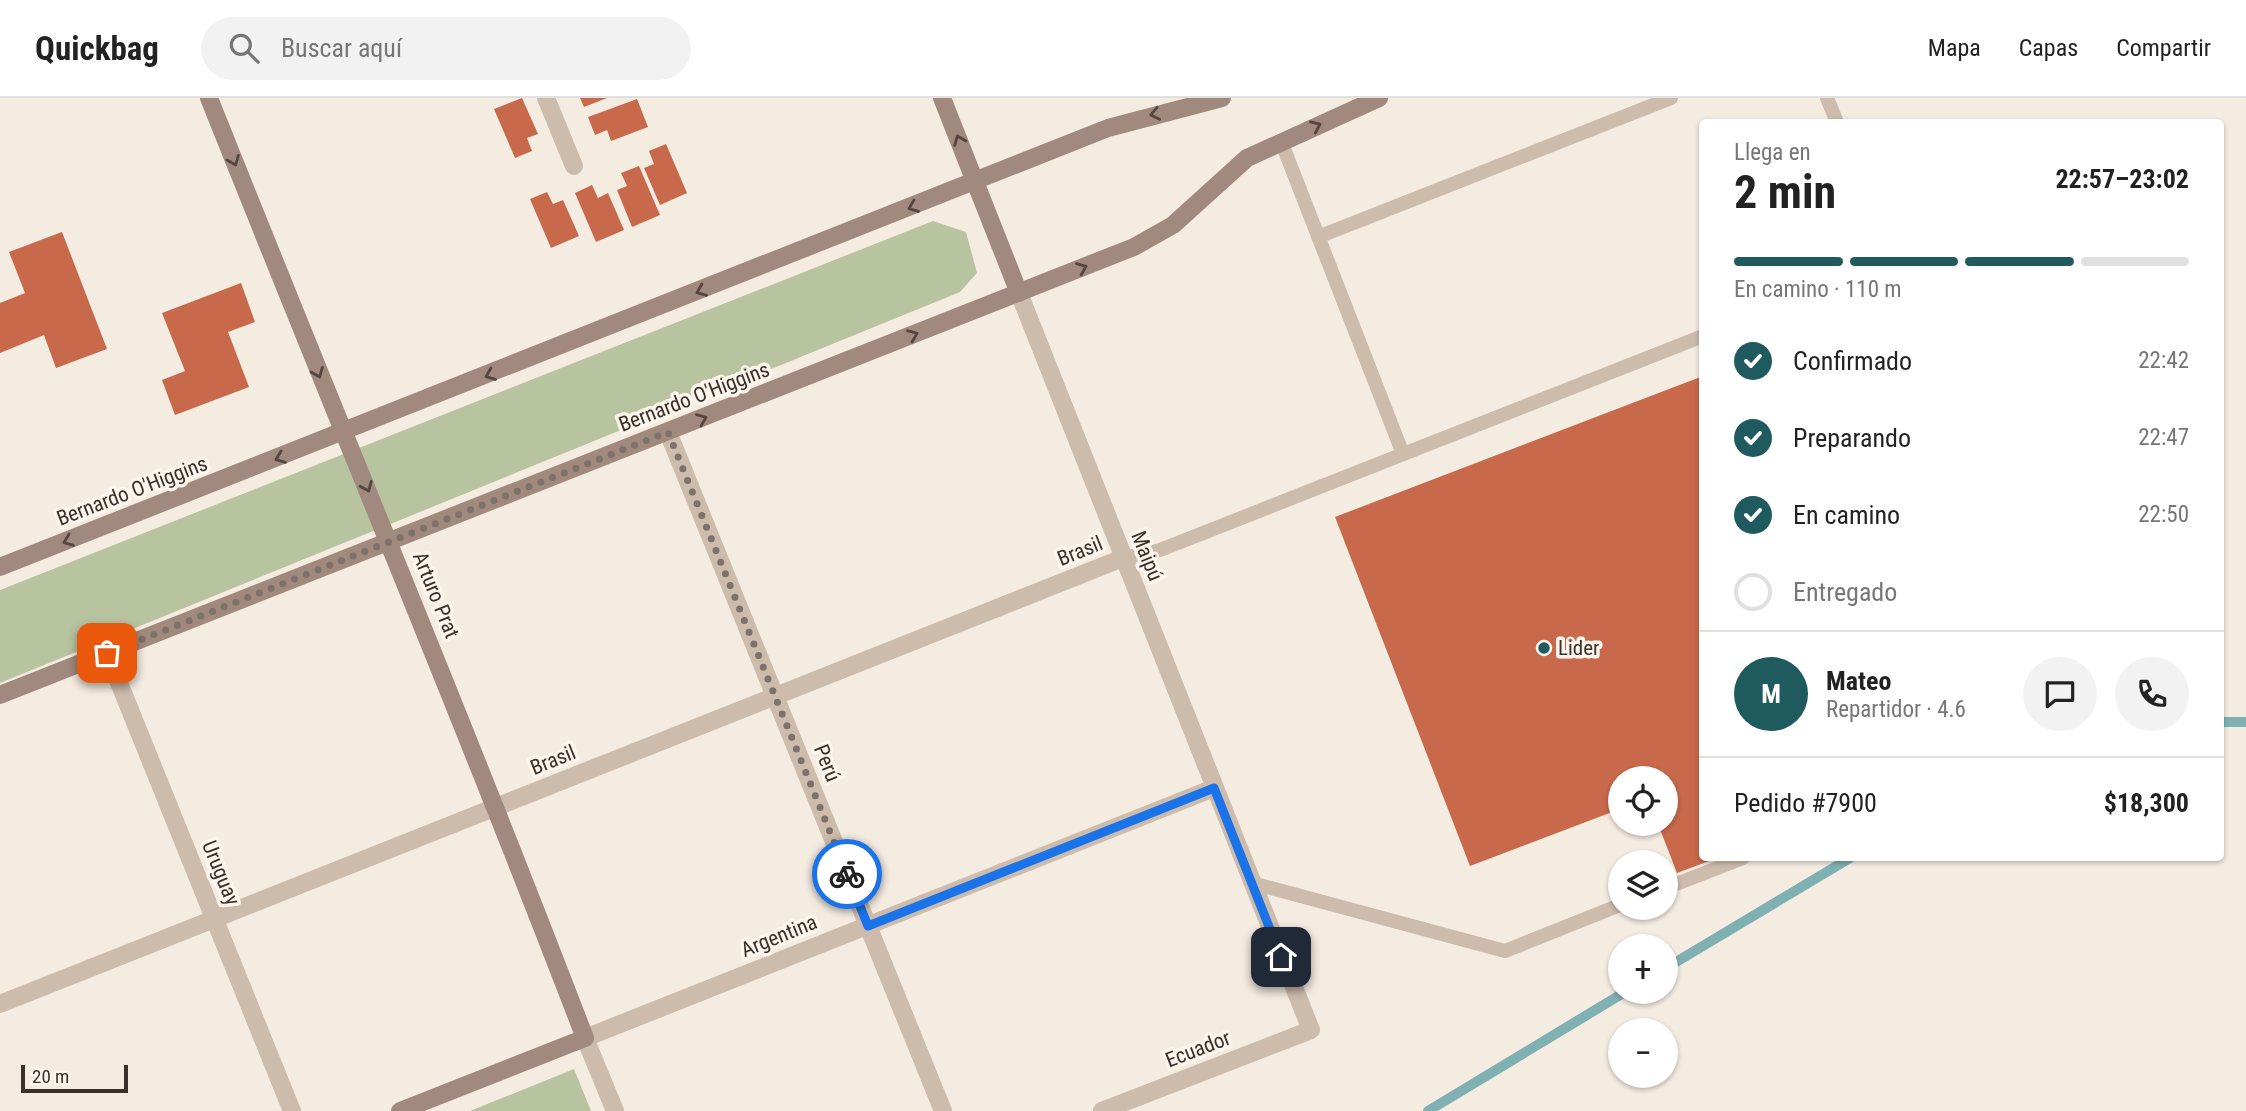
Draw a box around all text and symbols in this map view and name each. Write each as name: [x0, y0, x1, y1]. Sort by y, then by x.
search box: [201, 17, 691, 80]
text: Quickbag: [35, 29, 159, 68]
icon: search: [225, 29, 263, 67]
text: Buscar aquí: [281, 33, 402, 63]
text: Mapa: [1928, 34, 1981, 62]
text: Capas: [2019, 34, 2078, 62]
text: Compartir: [2116, 34, 2211, 62]
one-way arrow: [1149, 106, 1161, 121]
one-way arrow: [1309, 120, 1321, 134]
one-way arrow: [954, 135, 968, 147]
text: Llega en: [1734, 139, 1811, 166]
one-way arrow: [226, 155, 240, 167]
text: 22:57–23:02: [2055, 164, 2189, 194]
text: 2 min: [1734, 165, 1836, 219]
one-way arrow: [908, 199, 920, 213]
one-way arrow: [1076, 262, 1088, 276]
text: En camino · 110 m: [1734, 276, 1902, 303]
one-way arrow: [696, 283, 708, 297]
one-way arrow: [907, 330, 919, 344]
icon: check: [1734, 342, 1772, 380]
text: Confirmado: [1793, 346, 1912, 376]
text: 22:42: [2138, 347, 2189, 374]
street label: Bernardo O'Higgins: [615, 357, 773, 437]
one-way arrow: [310, 366, 324, 378]
one-way arrow: [485, 367, 497, 381]
one-way arrow: [695, 413, 707, 427]
icon: check: [1734, 419, 1772, 457]
text: Preparando: [1793, 423, 1911, 453]
text: 22:47: [2138, 424, 2189, 451]
one-way arrow: [274, 450, 286, 464]
street label: Bernardo O'Higgins: [53, 451, 211, 531]
one-way arrow: [359, 480, 373, 492]
icon: check: [1734, 496, 1772, 534]
text: En camino: [1793, 500, 1900, 530]
text: 22:50: [2138, 501, 2189, 528]
street label: Maipú: [1126, 528, 1168, 584]
street label: Brasil: [1054, 531, 1106, 571]
one-way arrow: [62, 533, 74, 547]
street label: Arturo Prat: [408, 548, 464, 642]
text: Entregado: [1793, 577, 1897, 607]
pin: [77, 623, 137, 683]
icon: bag: [88, 634, 126, 672]
place label: Lider: [1558, 636, 1599, 660]
marker: Lider: [1536, 640, 1552, 656]
button: chat: [2023, 657, 2097, 731]
button: phone: [2115, 657, 2189, 731]
text: Mateo: [1826, 666, 1891, 696]
text: M: [1761, 679, 1781, 709]
text: Repartidor · 4.6: [1826, 696, 1966, 723]
street label: Brasil: [527, 740, 579, 780]
street label: Perú: [809, 741, 845, 785]
map controls: [1608, 766, 1678, 1088]
button: locate: [1608, 766, 1678, 836]
text: Pedido #7900: [1734, 788, 1877, 818]
text: $18,300: [2104, 788, 2189, 818]
street label: Uruguay: [197, 837, 245, 909]
courier: [812, 839, 882, 909]
button: layers: [1608, 850, 1678, 920]
icon: bike: [828, 855, 866, 893]
street label: Argentina: [737, 910, 821, 962]
pin: [1251, 927, 1311, 987]
button: +: [1608, 934, 1678, 1004]
icon: home: [1262, 938, 1300, 976]
button: −: [1608, 1018, 1678, 1088]
street label: Ecuador: [1162, 1026, 1234, 1072]
scale bar: [21, 1062, 128, 1094]
text: 20 m: [32, 1065, 69, 1088]

